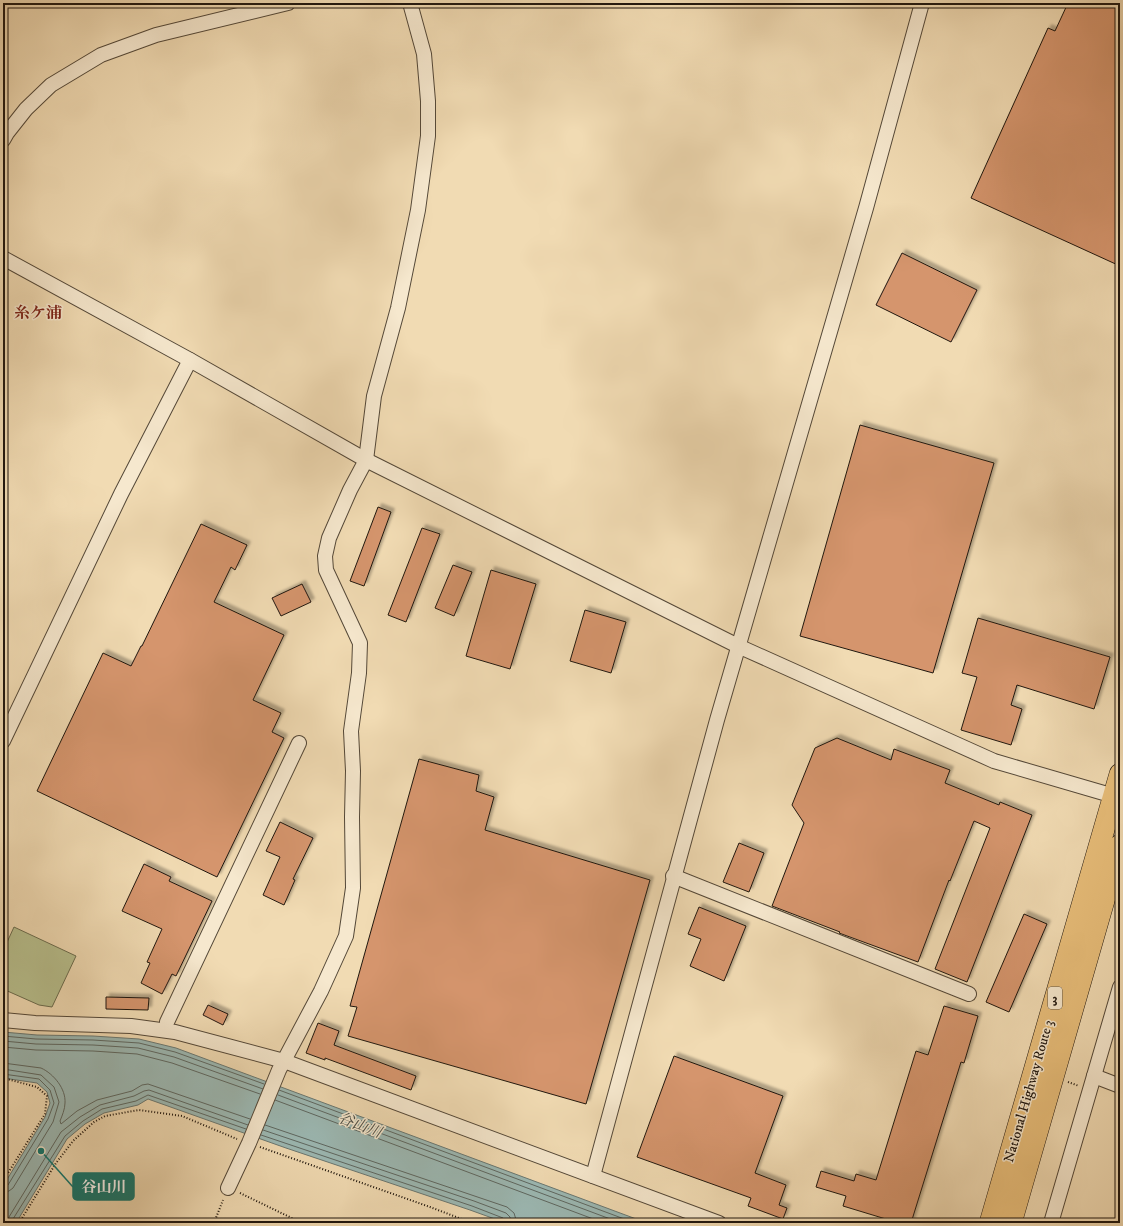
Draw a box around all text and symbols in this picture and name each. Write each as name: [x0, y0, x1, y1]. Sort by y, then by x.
district label: 糸ケ浦: [14, 303, 62, 323]
road number: 3: [1048, 987, 1062, 1009]
street label: National Highway Route 3: [1000, 1018, 1058, 1165]
water label: 谷山川: [335, 1109, 386, 1143]
callout: 谷山川: [73, 1173, 134, 1200]
text: 谷山川: [81, 1178, 127, 1197]

